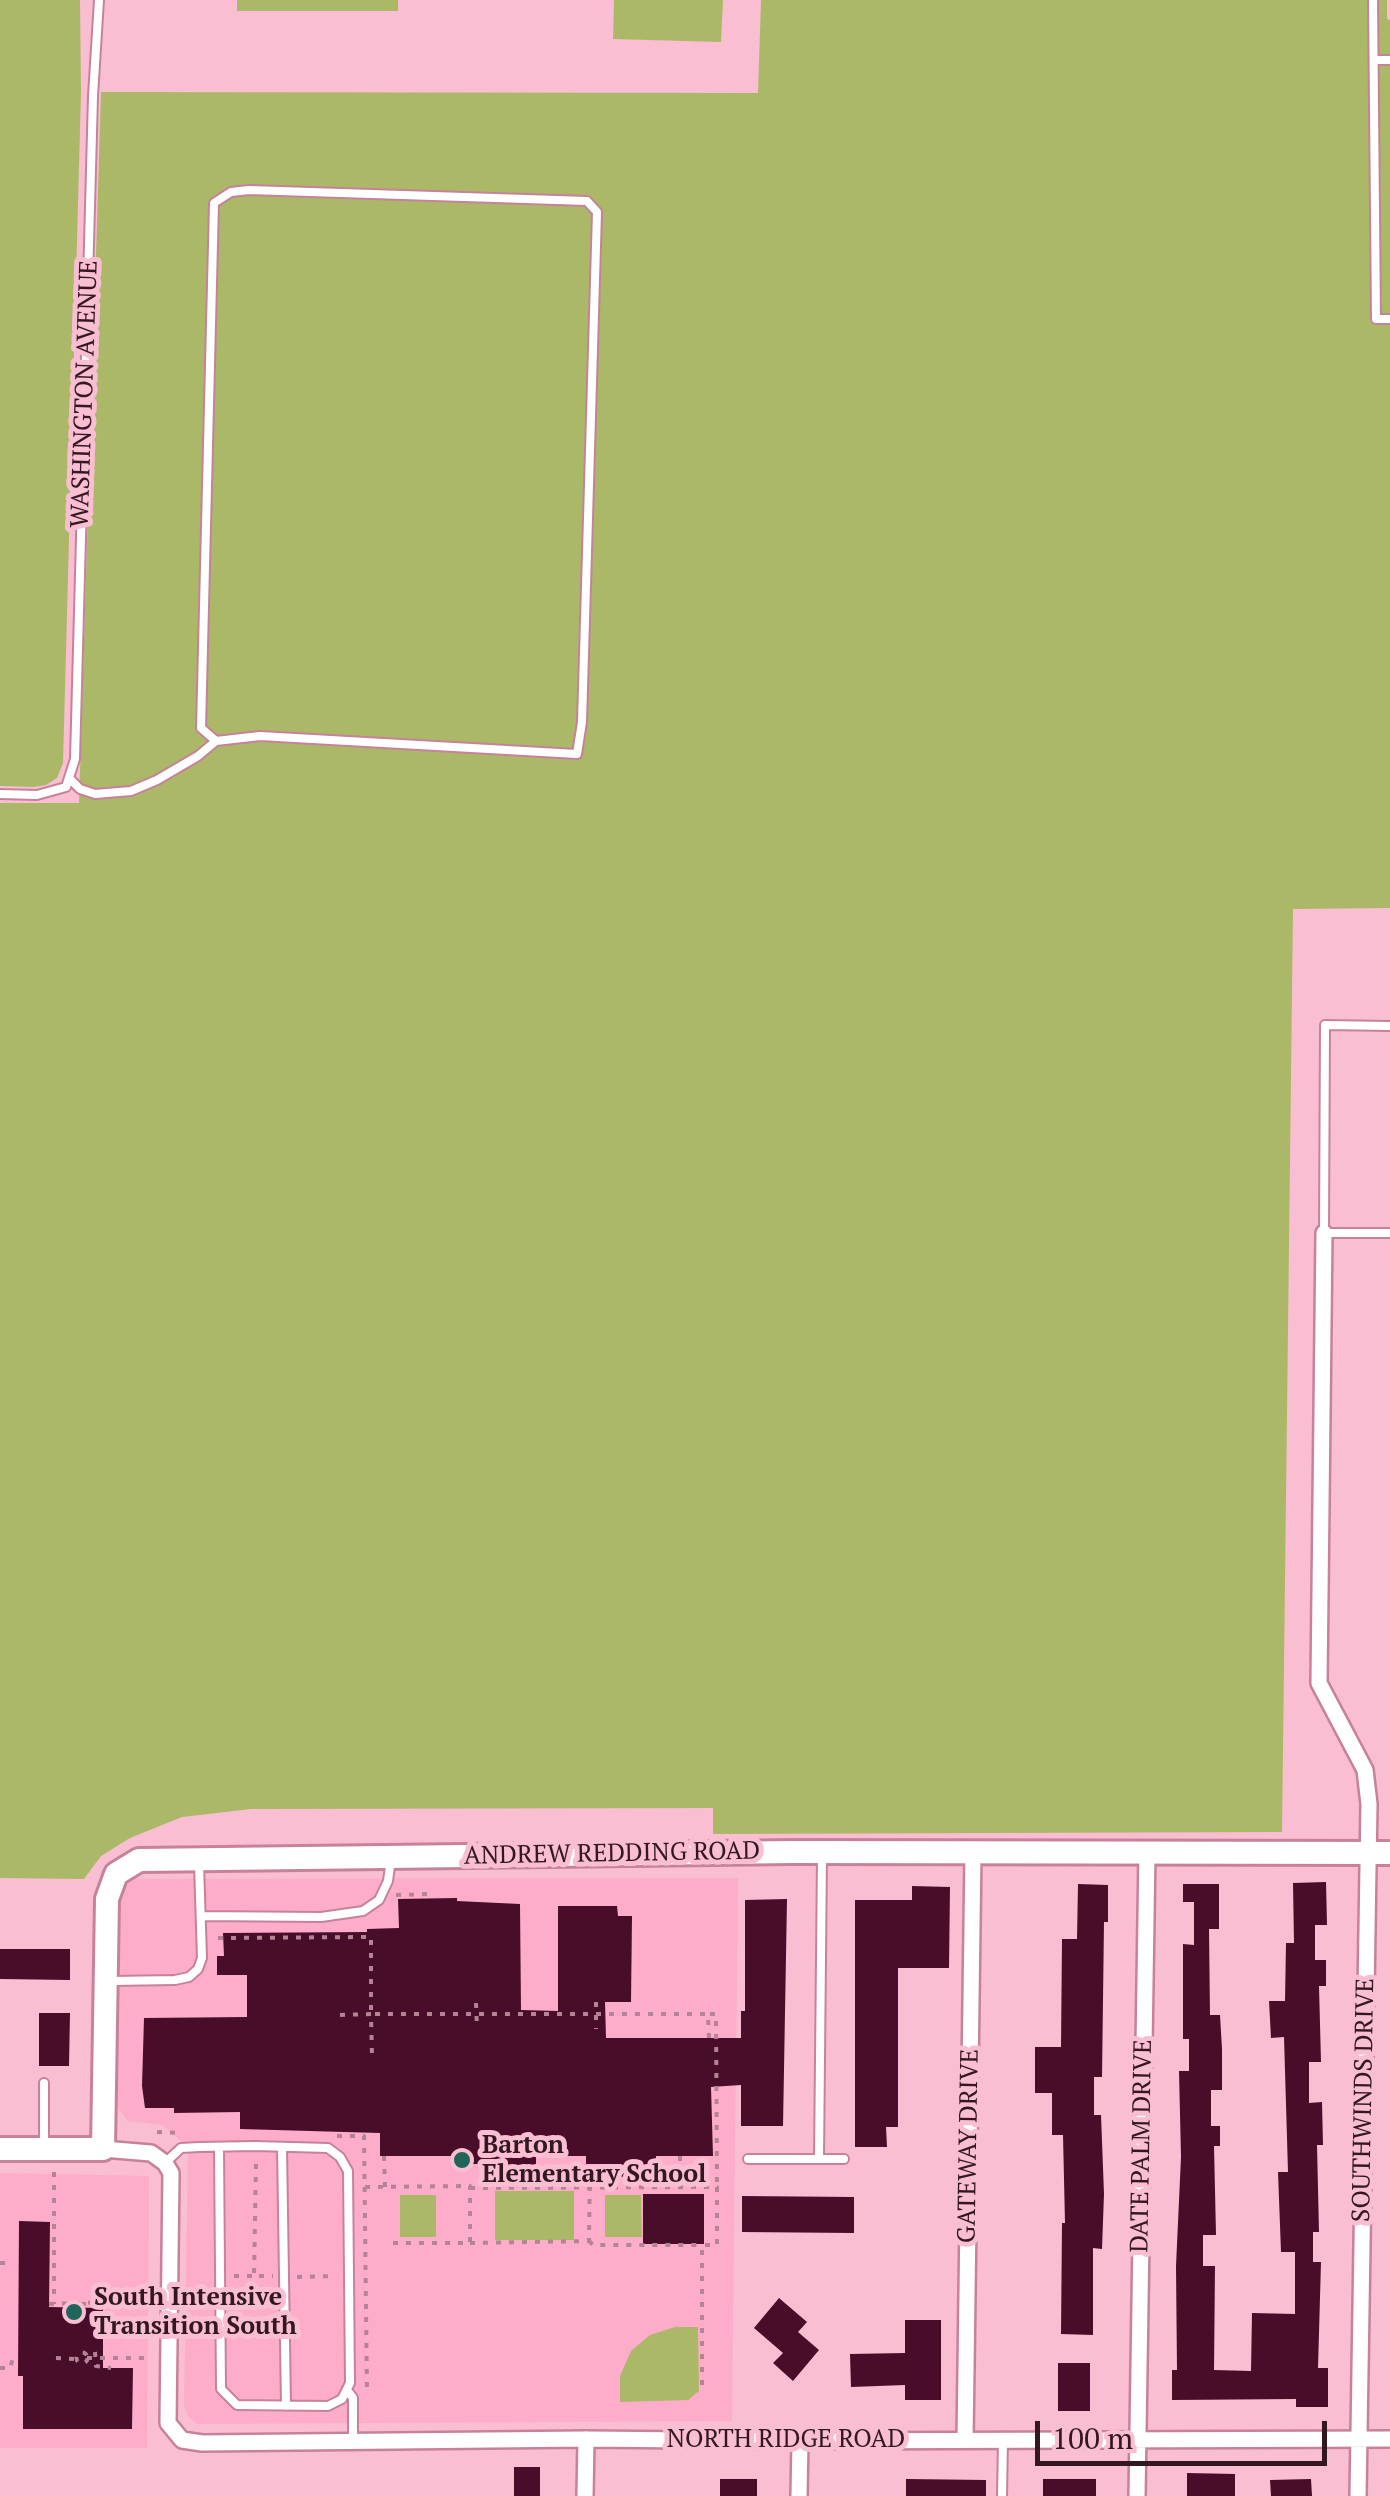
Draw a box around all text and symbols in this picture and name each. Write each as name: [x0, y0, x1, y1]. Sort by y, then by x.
street label: WASHINGTON AVENUE: [65, 260, 105, 528]
street label: ANDREW REDDING ROAD: [464, 1836, 760, 1872]
street label: SOUTHWINDS DRIVE: [1347, 1978, 1381, 2222]
street label: DATE PALM DRIVE: [1125, 2039, 1159, 2253]
street label: GATEWAY DRIVE: [952, 2049, 986, 2243]
place label: Barton Elementary School: [482, 2131, 706, 2190]
marker: Barton Elementary School: [451, 2149, 473, 2171]
place label: South Intensive Transition South: [94, 2283, 297, 2342]
marker: South Intensive Transition South: [63, 2301, 85, 2323]
scale bar: [1040, 2401, 1332, 2463]
text: 100 m: [1052, 2418, 1133, 2458]
street label: NORTH RIDGE ROAD: [667, 2425, 905, 2455]

